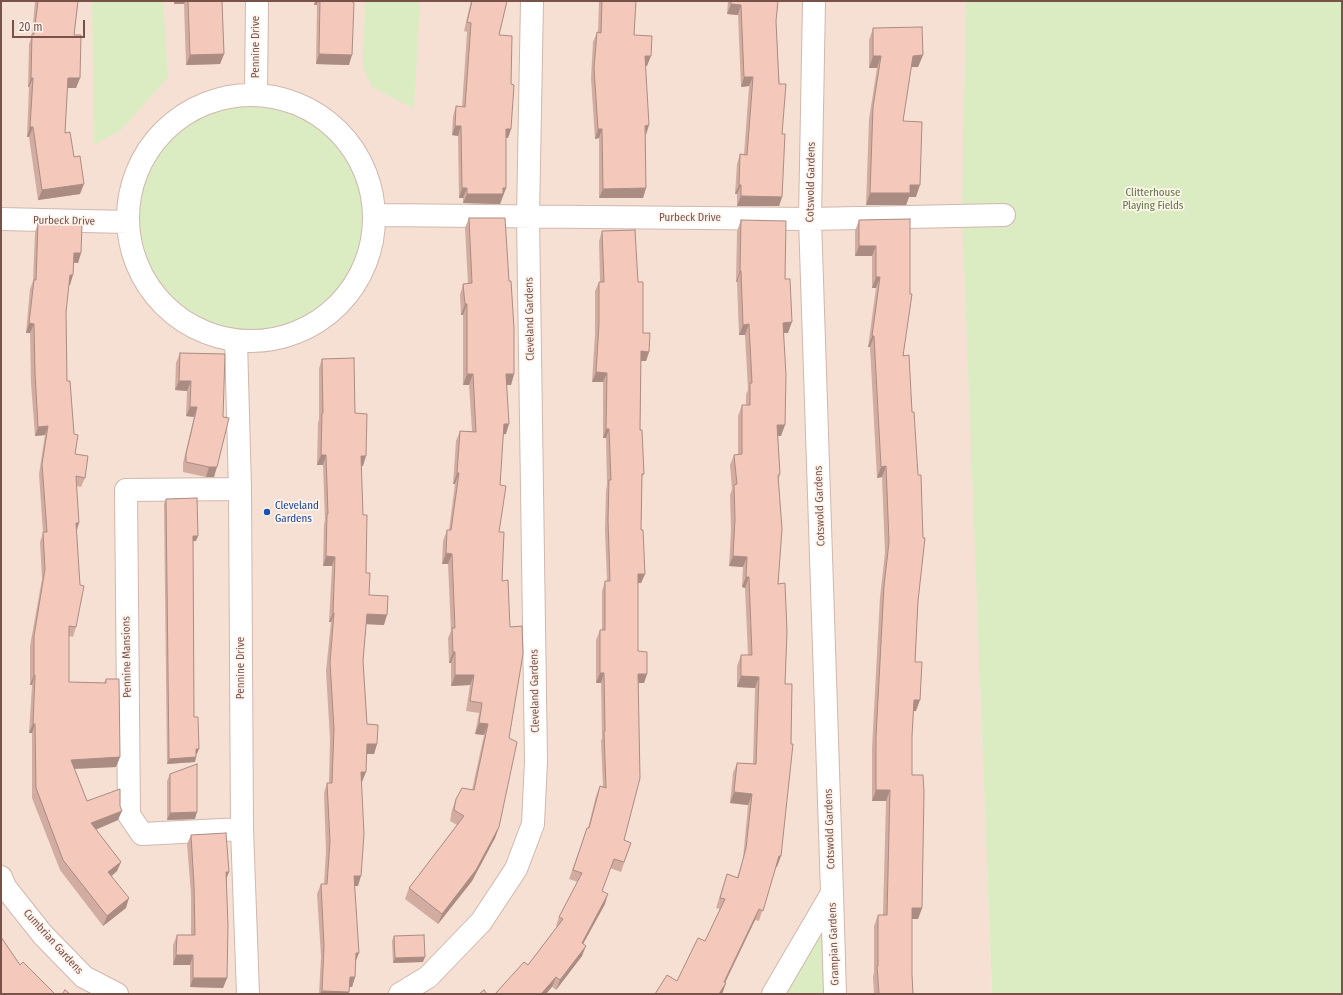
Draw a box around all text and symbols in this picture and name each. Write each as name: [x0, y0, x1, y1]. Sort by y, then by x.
scale bar: [14, 12, 87, 38]
street label: Pennine Drive: [249, 16, 263, 78]
text: 20 m: [19, 20, 43, 34]
street label: Cotswold Gardens: [804, 142, 818, 222]
park label: Clitterhouse Playing Fields: [1122, 186, 1184, 212]
street label: Purbeck Drive: [659, 211, 721, 225]
street label: Purbeck Drive: [33, 214, 95, 228]
street label: Cleveland Gardens: [523, 277, 537, 361]
street label: Cotswold Gardens: [812, 465, 828, 547]
place label: Cleveland Gardens: [275, 499, 319, 525]
marker: Cleveland Gardens: [262, 507, 272, 517]
street label: Pennine Mansions: [120, 616, 134, 698]
street label: Pennine Drive: [234, 637, 248, 699]
street label: Cleveland Gardens: [528, 649, 542, 733]
street label: Cotswold Gardens: [822, 788, 838, 870]
street label: Grampian Gardens: [826, 902, 842, 986]
street label: Cumbrian Gardens: [20, 907, 86, 977]

